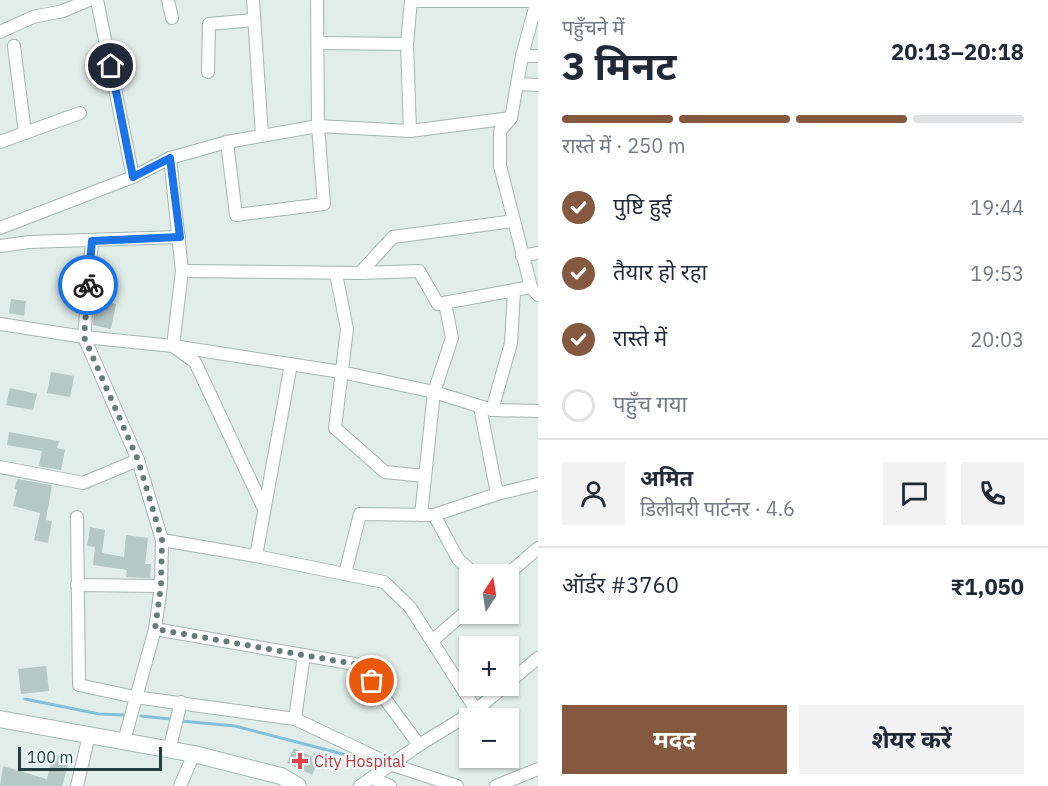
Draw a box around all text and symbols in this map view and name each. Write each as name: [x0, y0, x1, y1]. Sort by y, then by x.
text: पहुँचने में: [562, 14, 624, 41]
text: 20:13–20:18: [891, 37, 1024, 66]
pin: [85, 40, 136, 91]
text: 3 मिनट: [562, 40, 676, 91]
icon: home: [94, 49, 127, 82]
text: रास्ते में · 250 m: [562, 132, 685, 159]
icon: check: [562, 191, 595, 224]
text: पुष्टि हुई: [613, 191, 672, 220]
text: 19:44: [970, 194, 1024, 221]
courier: [58, 255, 118, 315]
icon: check: [562, 257, 595, 290]
text: तैयार हो रहा: [613, 257, 707, 286]
text: 19:53: [970, 260, 1024, 287]
icon: bike: [72, 269, 105, 302]
icon: check: [562, 323, 595, 356]
text: रास्ते में: [613, 323, 667, 352]
text: 20:03: [970, 326, 1024, 353]
text: पहुँच गया: [613, 389, 687, 418]
button: person: [562, 462, 625, 525]
button: chat: [883, 462, 946, 525]
button: phone: [961, 462, 1024, 525]
text: अमित: [640, 463, 693, 492]
text: डिलीवरी पार्टनर · 4.6: [640, 495, 795, 522]
north arrow: [459, 564, 519, 624]
map controls: [459, 564, 519, 768]
text: ऑर्डर #3760: [562, 570, 679, 599]
text: ₹1,050: [951, 572, 1024, 601]
button: +: [459, 636, 519, 696]
pin: [346, 655, 397, 706]
icon: bag: [355, 664, 388, 697]
button: मदद: [562, 705, 787, 774]
button: शेयर करें: [799, 705, 1024, 774]
button: −: [459, 708, 519, 768]
scale bar: [18, 744, 162, 772]
text: 100 m: [27, 747, 74, 767]
place label: City Hospital: [314, 751, 405, 771]
marker: City Hospital: [291, 752, 309, 770]

